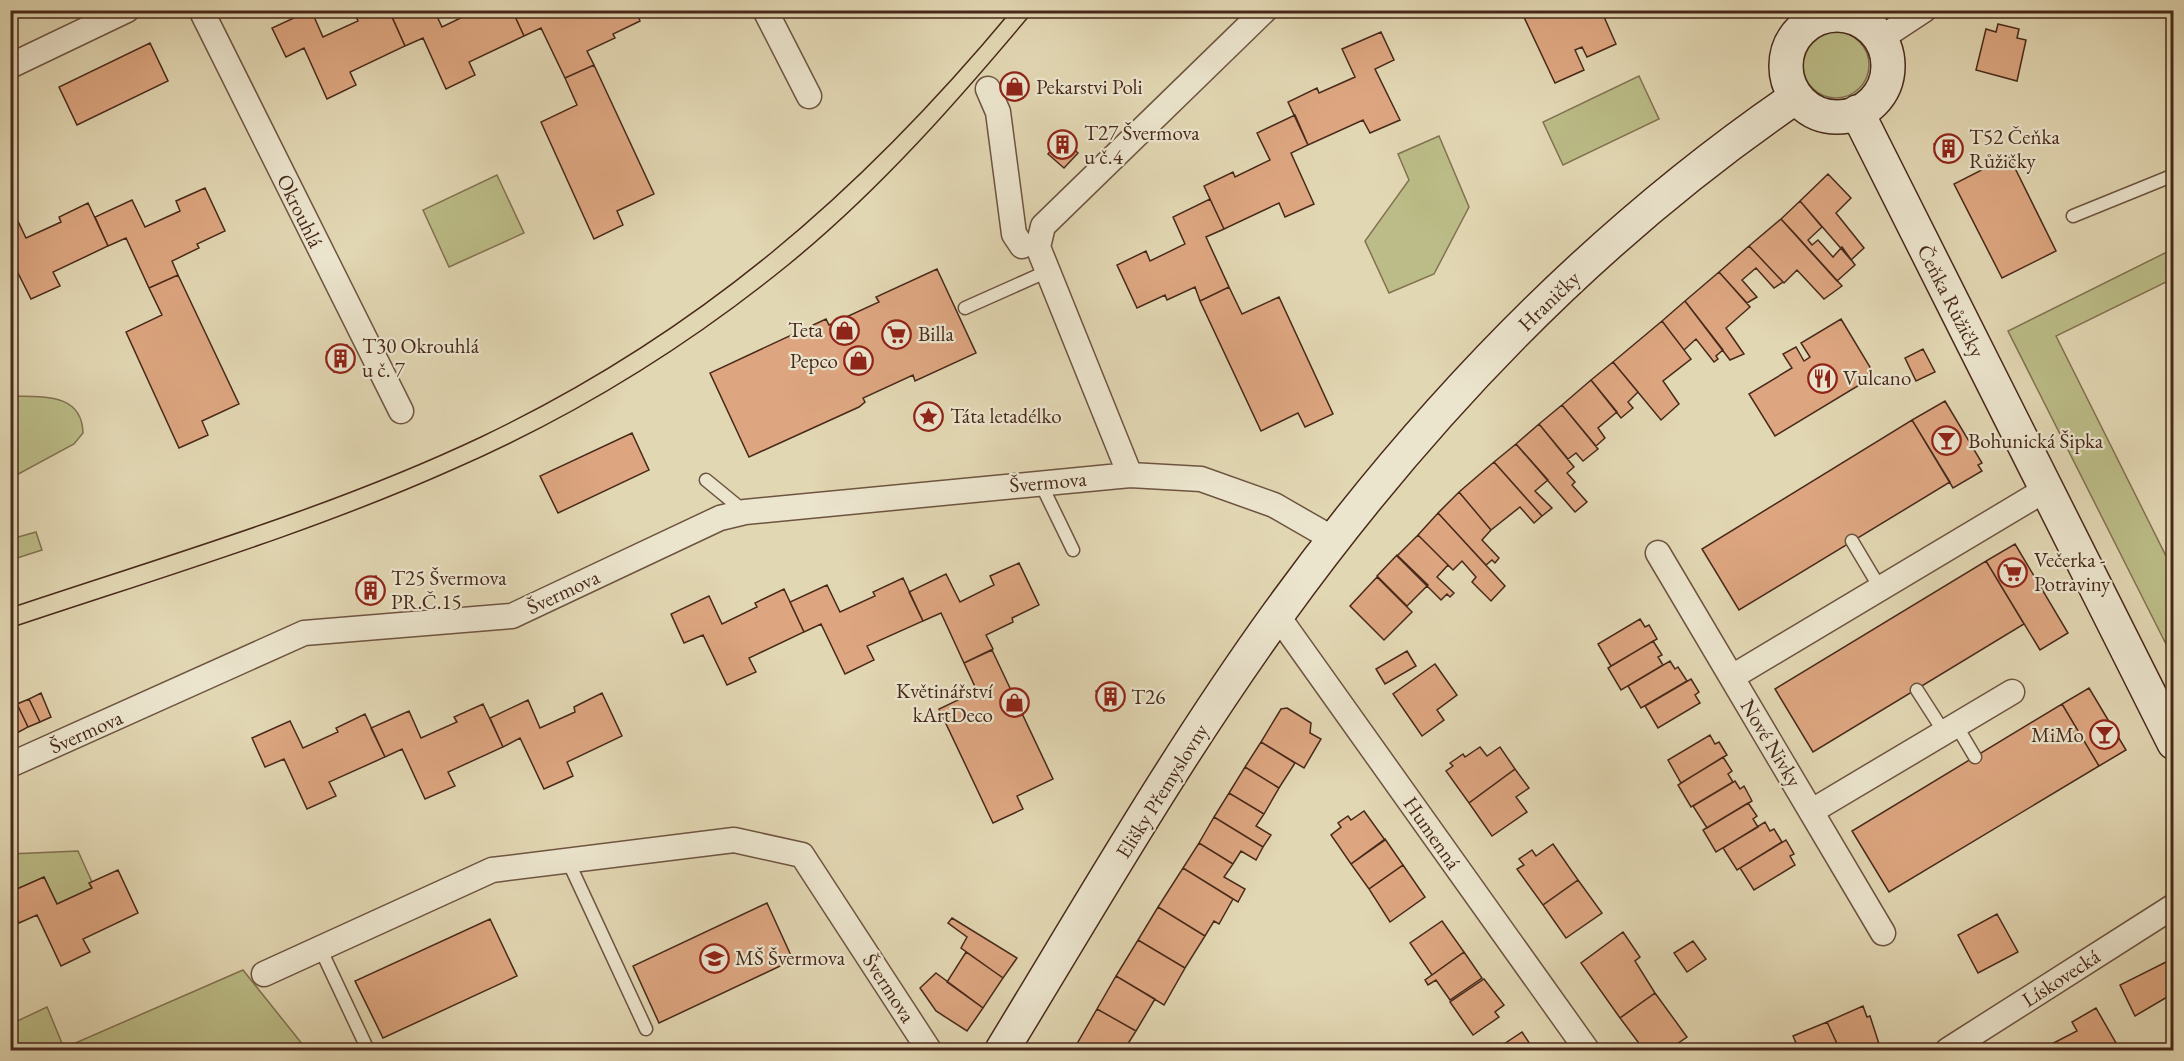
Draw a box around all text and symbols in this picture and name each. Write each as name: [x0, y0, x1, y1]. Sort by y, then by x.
shop icon: Pekarstvi Poli: [999, 71, 1031, 103]
place label: Pekarstvi Poli: [1036, 73, 1143, 100]
place label: T27 Švermova u č.4: [1084, 119, 1200, 170]
place label: T52 Čeňka Růžičky: [1969, 123, 2060, 174]
building icon: T27 Švermova u č.4: [1047, 129, 1079, 161]
building icon: T52 Čeňka Růžičky: [1932, 133, 1964, 165]
street label: Okrouhlá: [271, 170, 330, 253]
street label: Čeňka Růžičky: [1911, 240, 1992, 363]
street label: Hraničky: [1512, 264, 1586, 337]
shop icon: Teta: [828, 314, 860, 346]
place label: Teta: [788, 316, 824, 343]
supermarket icon: Billa: [881, 318, 913, 350]
place label: Billa: [918, 320, 955, 347]
place label: T30 Okrouhlá u č. 7: [362, 332, 480, 383]
building icon: T30 Okrouhlá u č. 7: [325, 342, 357, 374]
shop icon: Pepco: [843, 345, 875, 377]
place label: Pepco: [790, 347, 838, 374]
restaurant icon: Vulcano: [1806, 362, 1838, 394]
place label: Vulcano: [1843, 364, 1911, 391]
place icon: Táta letadélko: [913, 400, 945, 432]
place label: Táta letadélko: [950, 402, 1062, 429]
bar icon: Bohunická Šipka: [1931, 425, 1963, 457]
place label: Bohunická Šipka: [1968, 427, 2104, 454]
street label: Švermova: [1008, 465, 1088, 498]
place label: Večerka - Potraviny: [2034, 546, 2111, 597]
supermarket icon: Večerka - Potraviny: [1997, 556, 2029, 588]
street label: Švermova: [522, 563, 604, 620]
place label: T25 Švermova PR.Č.15: [391, 564, 507, 615]
building icon: T25 Švermova PR.Č.15: [354, 574, 386, 606]
place label: Květinářství kArtDeco: [896, 677, 994, 728]
building icon: T26: [1094, 681, 1126, 713]
place label: T26: [1131, 683, 1165, 710]
shop icon: Květinářství kArtDeco: [998, 687, 1030, 719]
street label: Nové Nivky: [1735, 694, 1809, 792]
street label: Švermova: [45, 703, 127, 760]
street label: Elišky Přemyslovny: [1109, 718, 1214, 863]
bar icon: MiMo: [2089, 719, 2121, 751]
place label: MiMo: [2031, 721, 2084, 748]
street label: Humenná: [1397, 791, 1468, 875]
school or university icon: MŠ Švermova: [698, 942, 730, 974]
street label: Lískovecká: [2017, 942, 2105, 1013]
place label: MŠ Švermova: [735, 944, 846, 971]
street label: Švermova: [857, 948, 922, 1028]

